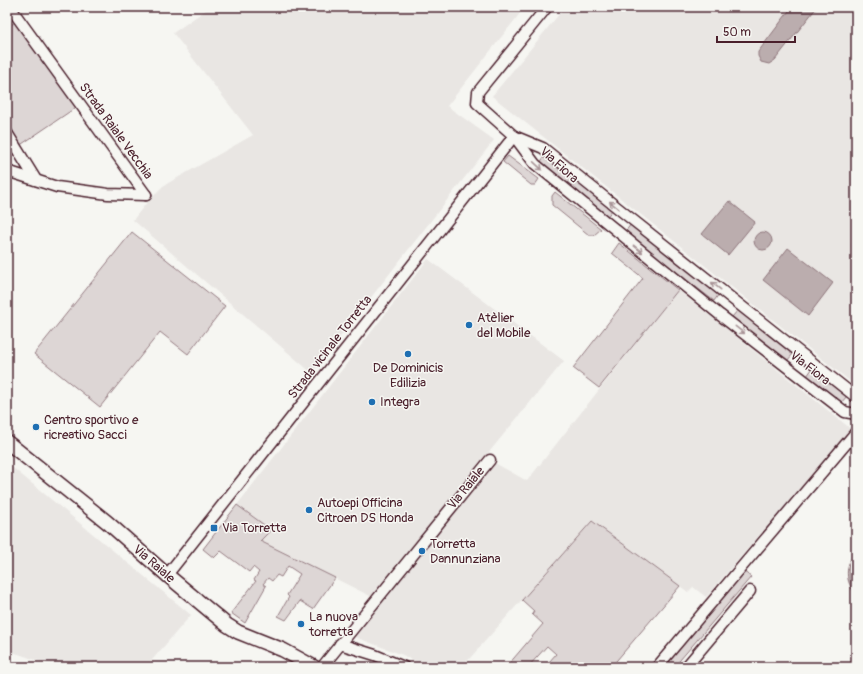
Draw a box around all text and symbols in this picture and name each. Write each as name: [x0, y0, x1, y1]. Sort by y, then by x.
scale bar: [717, 18, 795, 44]
text: 50 m: [723, 25, 751, 40]
street label: Strada Raiale Vecchia: [76, 80, 156, 182]
street label: Via Fiora: [536, 143, 582, 187]
one-way arrow: [533, 161, 543, 171]
one-way arrow: [608, 201, 619, 210]
one-way arrow: [633, 244, 644, 253]
one-way arrow: [710, 282, 721, 290]
street label: Strada vicinale Torretta: [285, 292, 375, 402]
place label: Atèlier del Mobile: [477, 310, 531, 341]
marker: Atèlier del Mobile: [464, 320, 474, 330]
one-way arrow: [734, 326, 745, 334]
street label: Via Fiora: [787, 347, 833, 389]
marker: De Dominicis Edilizia: [403, 349, 413, 359]
place label: De Dominicis Edilizia: [373, 360, 443, 391]
place label: Integra: [380, 394, 420, 410]
marker: Integra: [367, 397, 377, 407]
place label: Centro sportivo e ricreativo Sacci: [44, 412, 139, 443]
marker: Centro sportivo e ricreativo Sacci: [31, 422, 41, 432]
street label: Via Raiale: [444, 463, 488, 513]
place label: Autoepi Officina Citroen DS Honda: [317, 495, 414, 526]
marker: Autoepi Officina Citroen DS Honda: [304, 505, 314, 515]
place label: Via Torretta: [222, 520, 287, 536]
marker: Via Torretta: [209, 523, 219, 533]
place label: Torretta Dannunziana: [430, 536, 501, 567]
street label: Via Raiale: [130, 541, 179, 587]
marker: Torretta Dannunziana: [417, 546, 427, 556]
place label: La nuova torretta: [308, 609, 358, 640]
marker: La nuova torretta: [296, 619, 306, 629]

